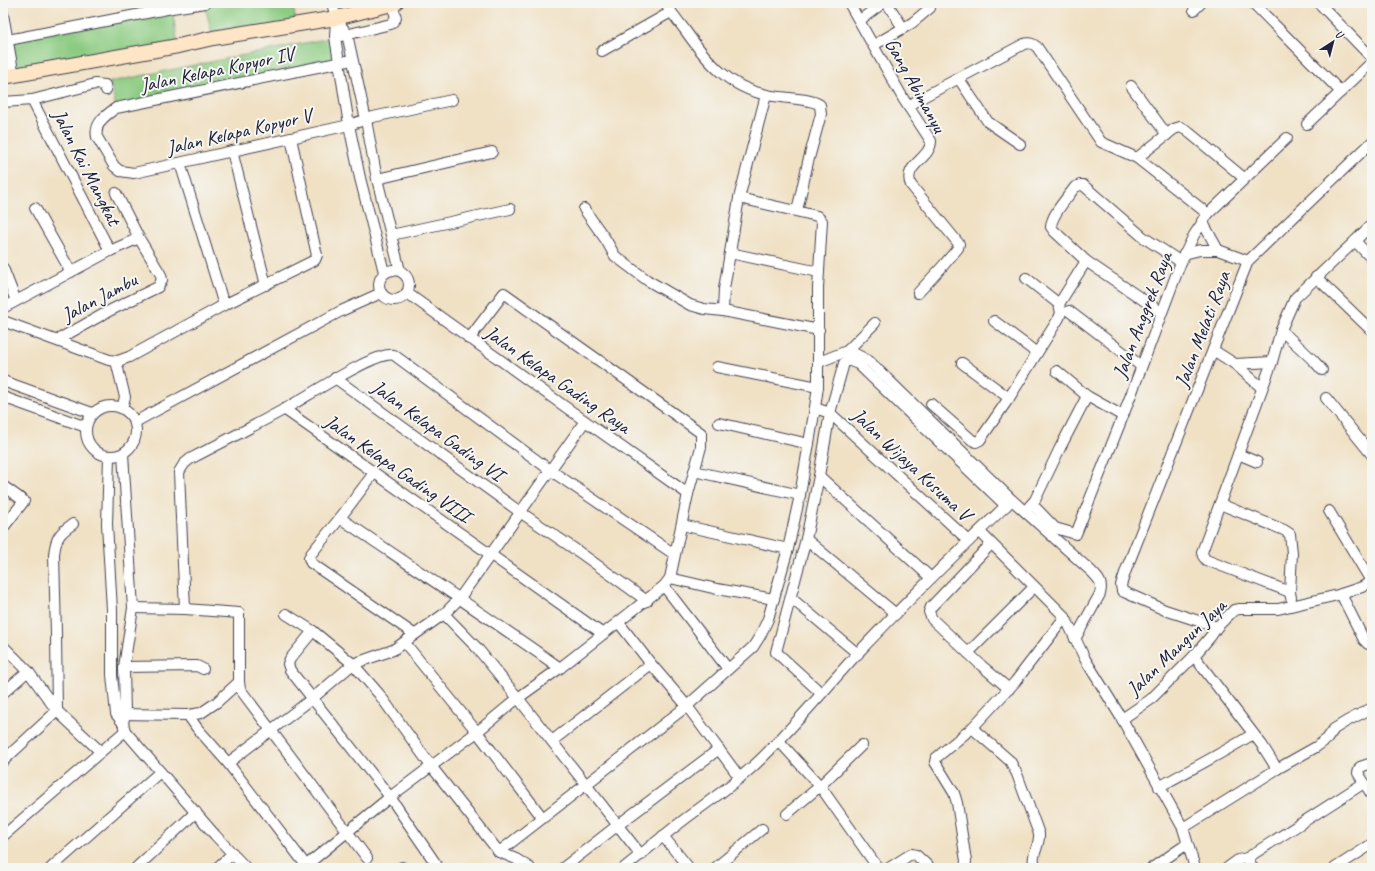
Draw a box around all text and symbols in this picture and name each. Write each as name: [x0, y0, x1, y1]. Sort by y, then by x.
north arrow: [1313, 22, 1353, 62]
text: U: [1333, 27, 1347, 43]
street label: Gang Abimanyu: [879, 33, 953, 138]
street label: Jalan Kelapa Kopyor IV: [137, 40, 300, 98]
street label: Jalan Kelapa Kopyor V: [163, 102, 318, 161]
street label: Jalan Kai Mangkat: [46, 104, 128, 231]
street label: Jalan Anggrek Raya: [1107, 247, 1179, 382]
street label: Jalan Melati Raya: [1169, 266, 1237, 392]
street label: Jalan Jambu: [57, 267, 142, 328]
street label: Jalan Kelapa Gading Raya: [479, 319, 637, 440]
street label: Jalan Kelapa Gading VI: [366, 374, 512, 489]
street label: Jalan Wijaya Kusuma V: [846, 402, 980, 529]
street label: Jalan Kelapa Gading VIII: [319, 408, 479, 531]
street label: Jalan Mangun Jaya: [1121, 592, 1233, 702]

